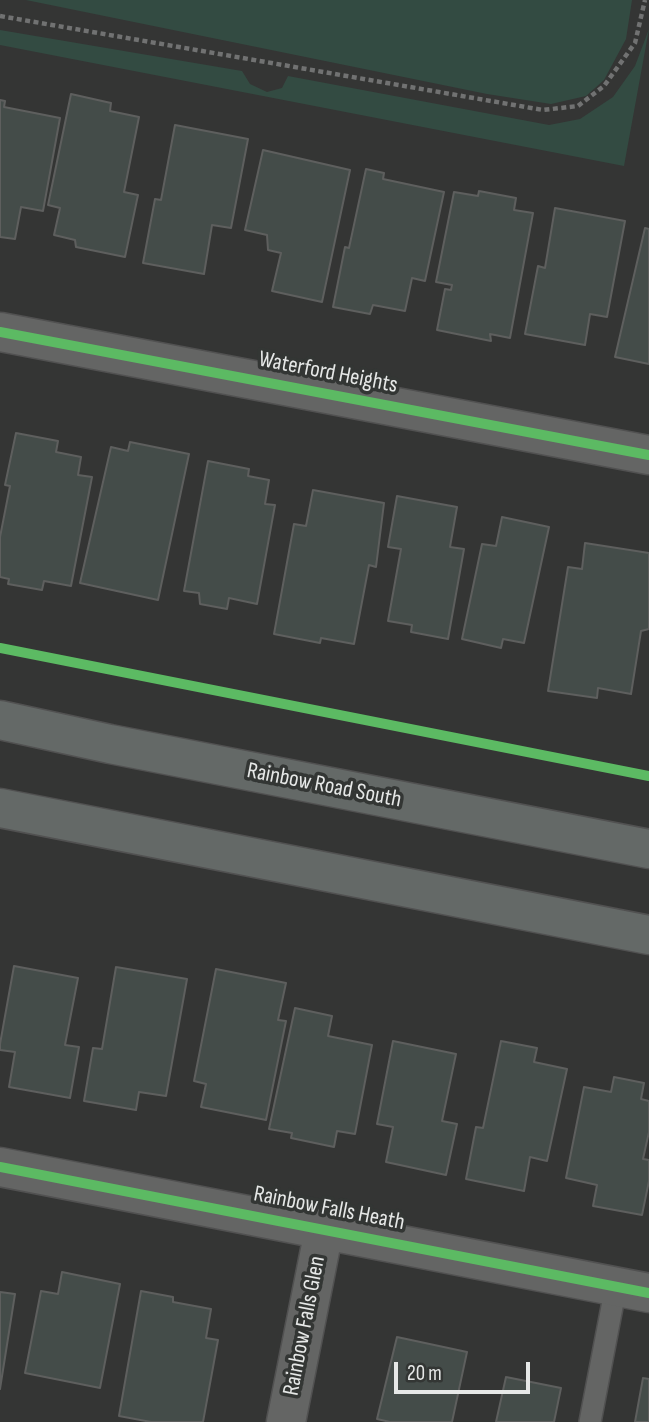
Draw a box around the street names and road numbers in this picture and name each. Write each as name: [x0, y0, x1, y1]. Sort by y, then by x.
street label: Waterford Heights: [256, 346, 400, 400]
street label: Rainbow Road South: [244, 758, 404, 814]
street label: Rainbow Falls Heath: [251, 1181, 407, 1237]
street label: Rainbow Falls Glen: [278, 1254, 332, 1398]

